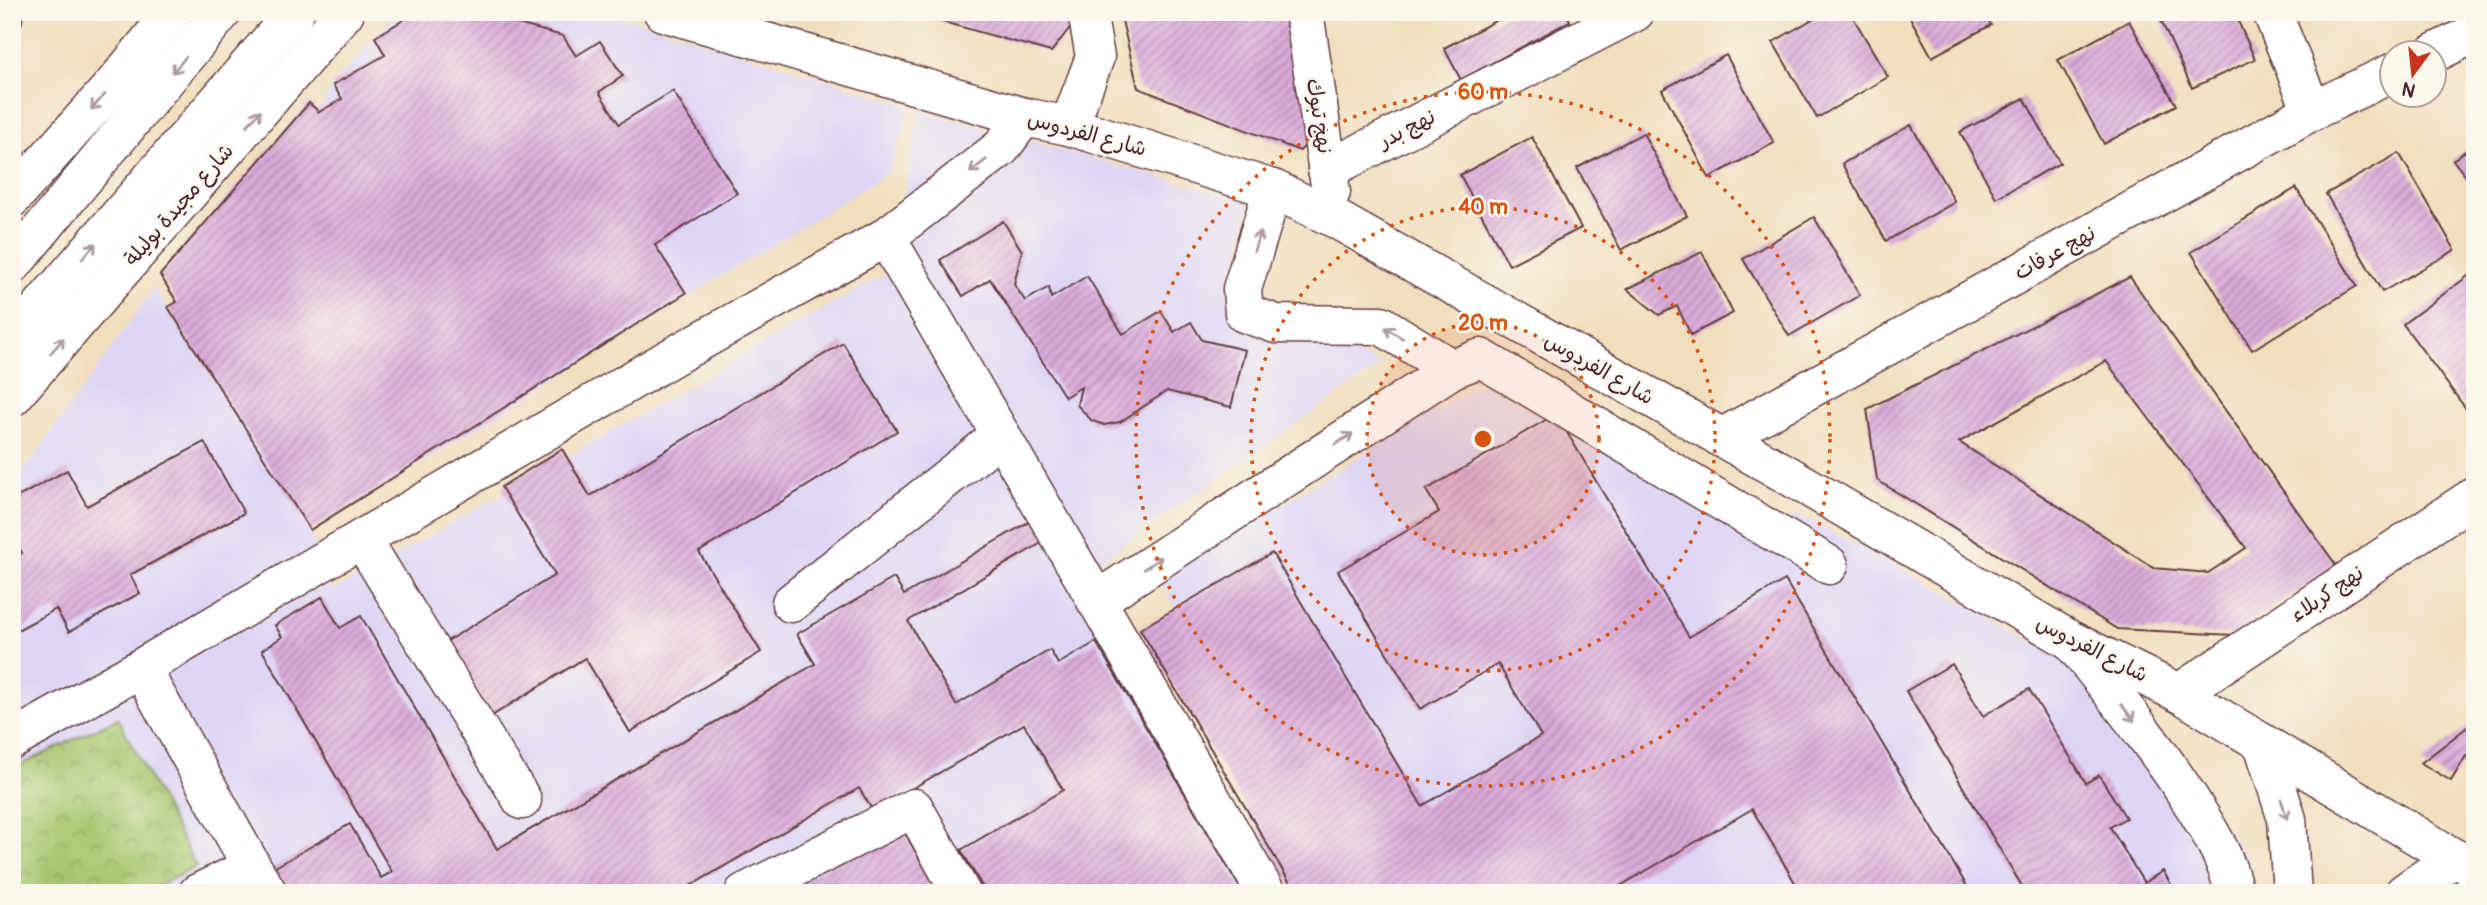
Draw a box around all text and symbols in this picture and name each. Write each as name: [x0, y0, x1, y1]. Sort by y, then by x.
north arrow: [2378, 38, 2448, 108]
one-way arrow: [171, 55, 187, 73]
street label: نهج تبوك: [1300, 76, 1338, 156]
text: N: [2399, 76, 2418, 103]
text: 60 m: [1458, 79, 1508, 106]
one-way arrow: [90, 93, 106, 111]
street label: نهج بدر: [1372, 103, 1440, 156]
street label: شارع الفردوس: [1024, 105, 1149, 164]
one-way arrow: [246, 109, 262, 127]
street label: شارع مجيدة بوليلة: [118, 138, 240, 272]
one-way arrow: [969, 159, 987, 174]
text: 40 m: [1458, 194, 1508, 221]
street label: نهج عرفات: [2010, 220, 2100, 286]
one-way arrow: [1252, 231, 1264, 253]
one-way arrow: [81, 242, 97, 260]
text: 20 m: [1458, 310, 1508, 337]
one-way arrow: [1384, 326, 1404, 340]
street label: شارع الفردوس: [1539, 327, 1659, 412]
one-way arrow: [49, 337, 65, 355]
centre of rings: [1471, 427, 1495, 451]
one-way arrow: [1334, 432, 1353, 447]
one-way arrow: [1143, 556, 1163, 570]
street label: نهج كربلاء: [2285, 560, 2369, 628]
street label: شارع الفردوس: [2031, 609, 2152, 690]
one-way arrow: [2120, 703, 2135, 721]
one-way arrow: [2278, 797, 2291, 819]

